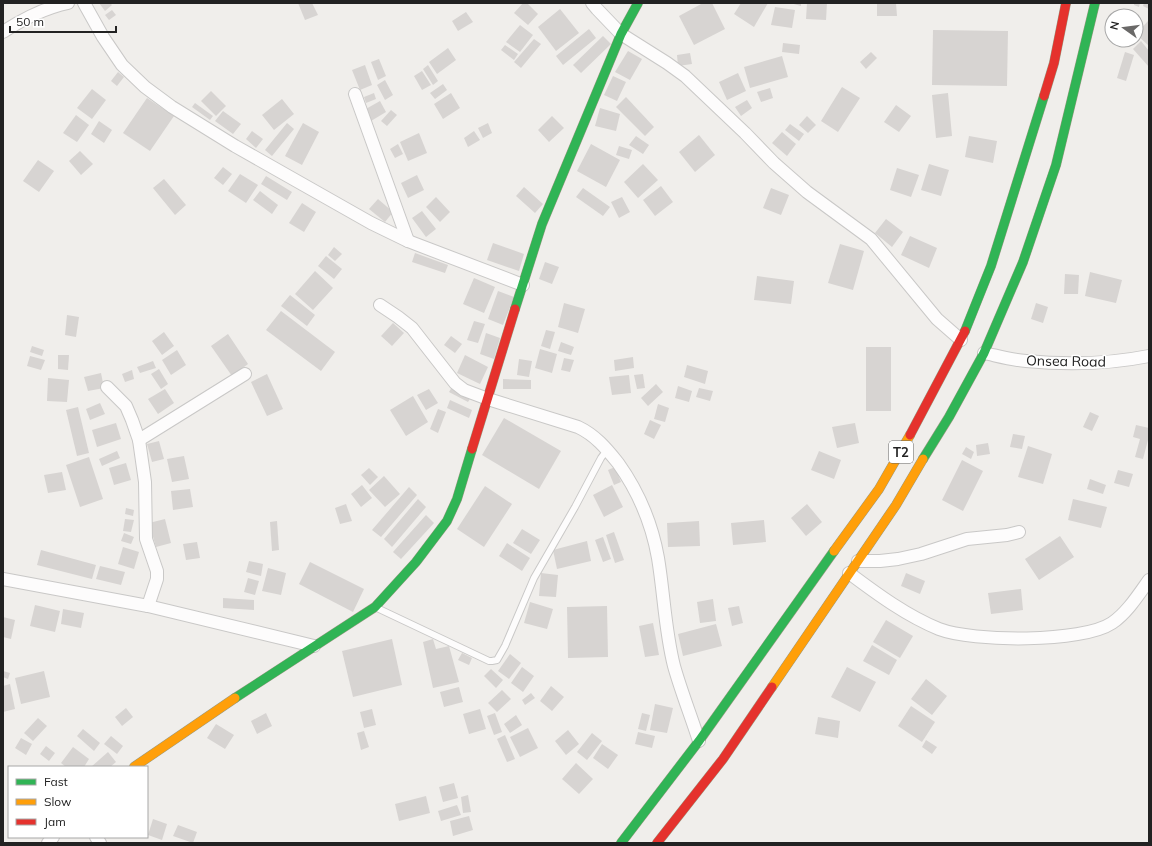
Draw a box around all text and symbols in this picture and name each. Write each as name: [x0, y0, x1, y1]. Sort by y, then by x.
scale bar: [10, 8, 116, 34]
north arrow: [1104, 8, 1144, 48]
text: 50 m: [16, 14, 44, 29]
text: N: [1106, 20, 1122, 31]
street label: Onsea Road: [1026, 351, 1106, 371]
road number: T2: [889, 441, 913, 463]
legend: [8, 766, 148, 838]
text: Fast: [44, 774, 68, 789]
text: Slow: [44, 794, 72, 809]
text: Jam: [44, 814, 66, 829]

